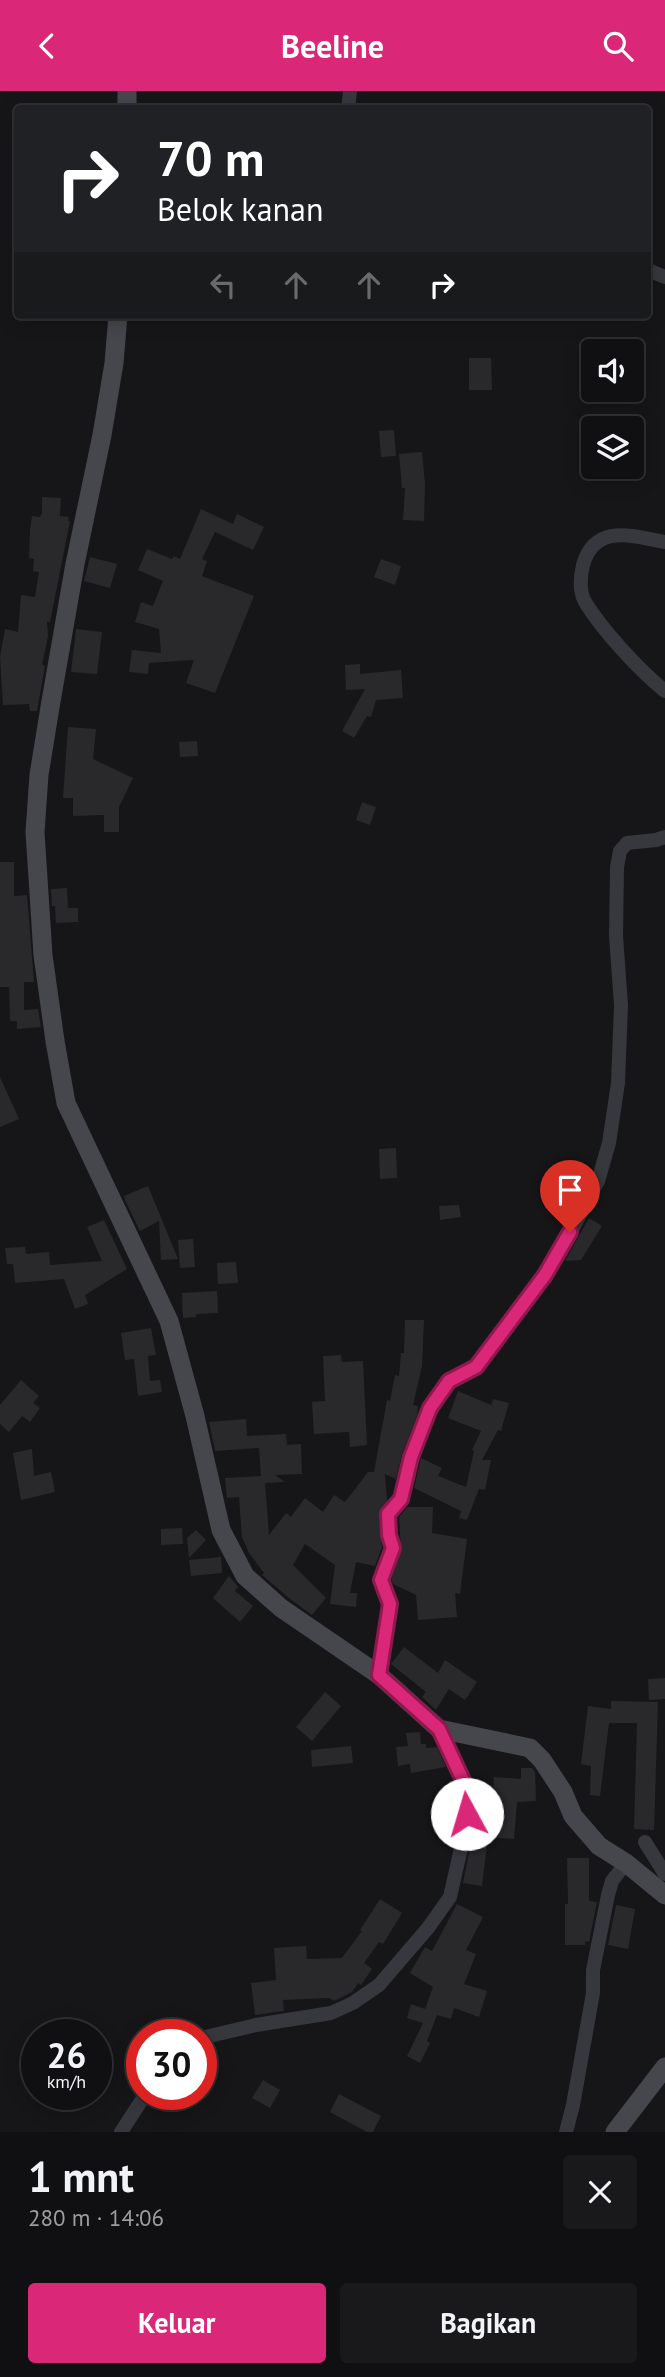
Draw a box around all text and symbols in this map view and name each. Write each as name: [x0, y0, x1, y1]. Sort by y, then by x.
text: Beeline: [281, 25, 384, 67]
icon: back: [28, 27, 66, 65]
icon: search: [599, 27, 637, 65]
text: 70 m: [157, 126, 264, 190]
icon: right: [42, 133, 133, 224]
text: Belok kanan: [157, 188, 323, 230]
icon: left: [204, 266, 242, 304]
icon: ahead: [277, 266, 315, 304]
icon: ahead: [350, 266, 388, 304]
icon: right: [423, 266, 461, 304]
map controls: [581, 339, 644, 479]
button: sound: [581, 339, 644, 402]
button: layers: [581, 416, 644, 479]
pin: [540, 1160, 600, 1232]
icon: arrive: [551, 1171, 589, 1209]
position arrow: [430, 1777, 504, 1851]
speed limit sign: 30: [126, 2019, 217, 2110]
text: 26: [47, 2032, 86, 2078]
text: km/h: [47, 2070, 86, 2093]
text: 1 mnt: [28, 2149, 134, 2204]
button: close: [563, 2155, 637, 2229]
text: 280 m · 14:06: [28, 2203, 164, 2232]
button: Keluar: [28, 2283, 326, 2363]
button: Bagikan: [340, 2283, 637, 2363]

